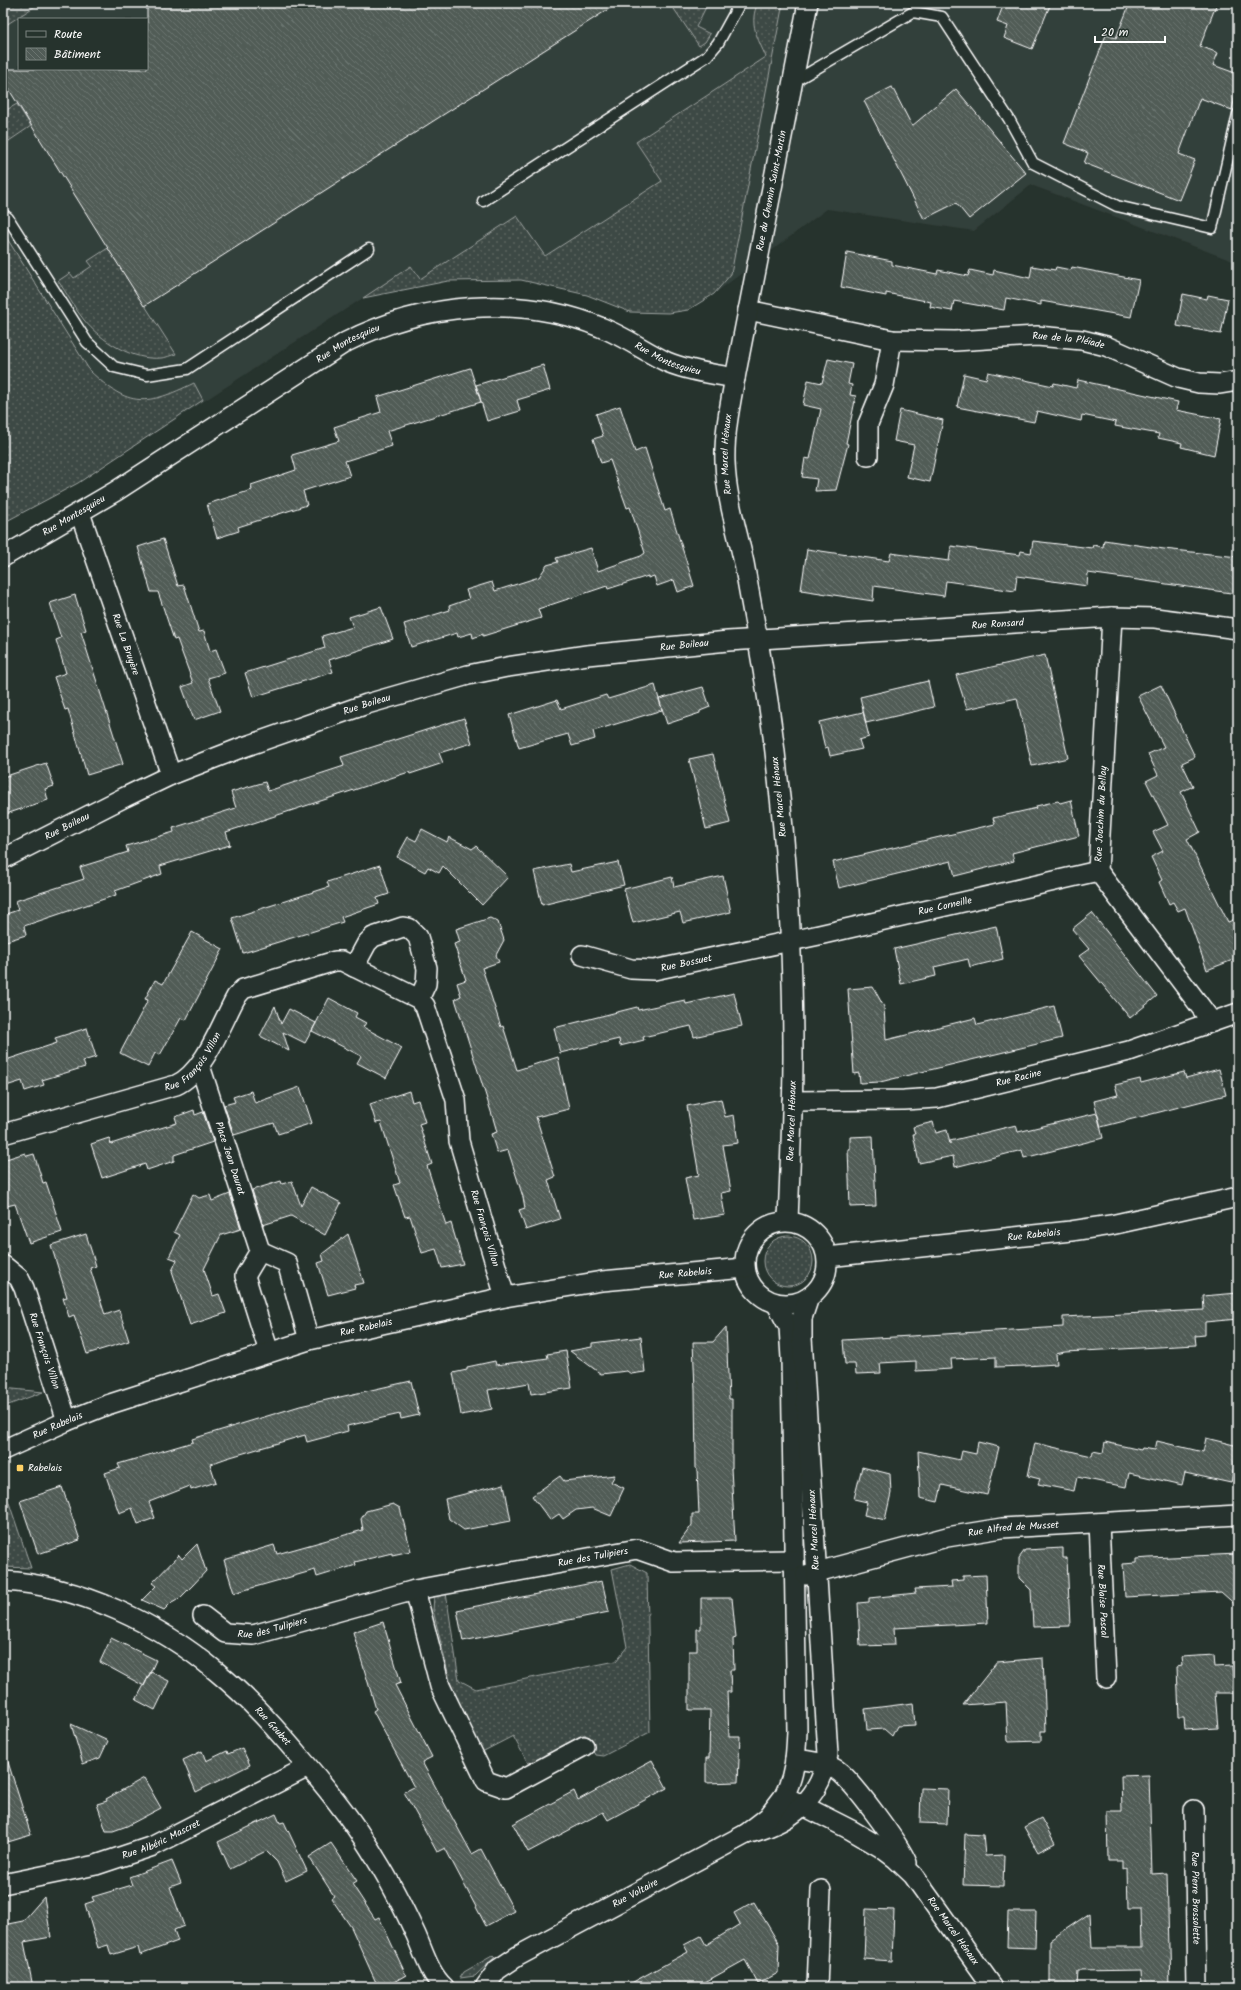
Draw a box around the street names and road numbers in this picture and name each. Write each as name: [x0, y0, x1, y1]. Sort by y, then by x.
street label: Rue du Chemin Saint-Martin: [752, 129, 791, 252]
street label: Rue Montesquieu: [313, 320, 382, 367]
street label: Rue de la Pléiade: [1032, 328, 1107, 353]
street label: Rue Montesquieu: [631, 338, 702, 380]
street label: Rue Marcel Hénaux: [717, 412, 737, 496]
street label: Rue Montesquieu: [39, 491, 109, 540]
street label: Rue La Bruyère: [107, 611, 144, 678]
street label: Rue Ronsard: [971, 614, 1025, 634]
street label: Rue Boileau: [659, 635, 710, 656]
street label: Rue Boileau: [341, 690, 393, 720]
street label: Rue Marcel Hénaux: [767, 755, 791, 838]
street label: Rue Joachim du Bellay: [1090, 765, 1112, 862]
street label: Rue Boileau: [42, 808, 93, 845]
street label: Rue Corneille: [917, 892, 974, 920]
street label: Rue Bossuet: [659, 950, 713, 976]
street label: Rue François Villon: [162, 1029, 225, 1096]
street label: Rue Racine: [994, 1065, 1043, 1091]
street label: Rue Marcel Hénaux: [782, 1080, 801, 1162]
street label: Place Jean Daurat: [210, 1119, 249, 1197]
street label: Rue François Villon: [466, 1188, 504, 1269]
street label: Rue Rabelais: [1006, 1224, 1062, 1246]
street label: Rue Rabelais: [658, 1263, 713, 1284]
street label: Rue François Villon: [24, 1310, 64, 1391]
street label: Rue Rabelais: [338, 1314, 395, 1341]
street label: Rue Rabelais: [30, 1407, 86, 1444]
street label: Rue Marcel Hénaux: [804, 1489, 824, 1571]
street label: Rue Alfred de Musset: [967, 1517, 1059, 1541]
street label: Rue des Tulipiers: [557, 1543, 630, 1571]
street label: Rue Blaise Pascal: [1093, 1564, 1112, 1639]
street label: Rue des Tulipiers: [237, 1612, 310, 1643]
street label: Rue Goubet: [251, 1703, 295, 1749]
street label: Rue Albéric Mascret: [120, 1815, 203, 1864]
street label: Rue Pierre Brossolette: [1187, 1851, 1204, 1945]
street label: Rue Voltaire: [609, 1874, 662, 1912]
street label: Rue Marcel Hénaux: [923, 1893, 983, 1969]

